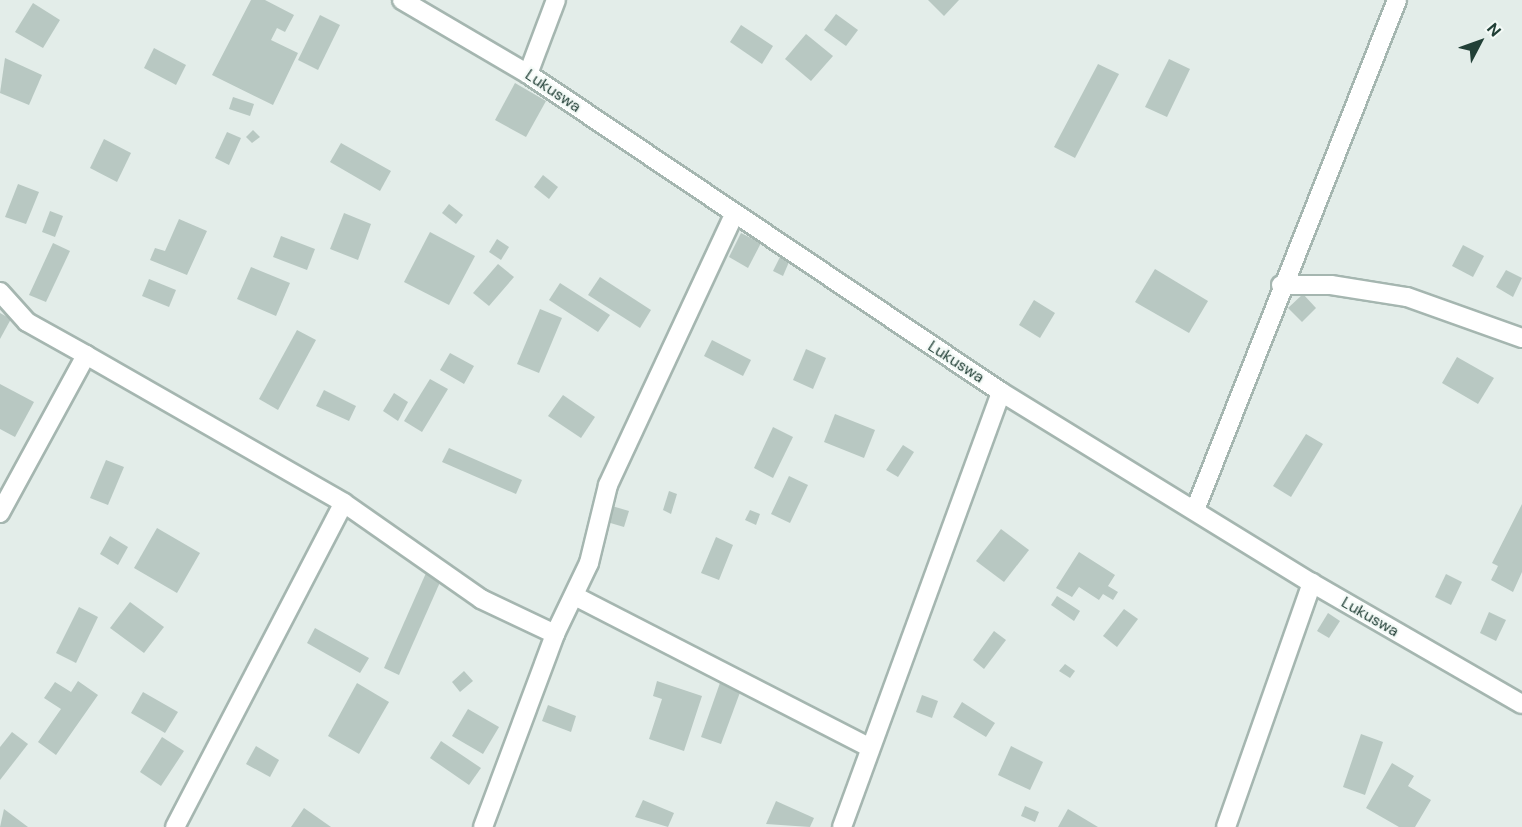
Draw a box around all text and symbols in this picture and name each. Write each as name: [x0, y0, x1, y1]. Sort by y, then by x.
north arrow: [1450, 12, 1510, 72]
text: N: [1482, 19, 1506, 41]
street label: Lukuswa: [521, 65, 585, 117]
street label: Lukuswa: [924, 337, 988, 387]
street label: Lukuswa: [1338, 593, 1402, 641]

